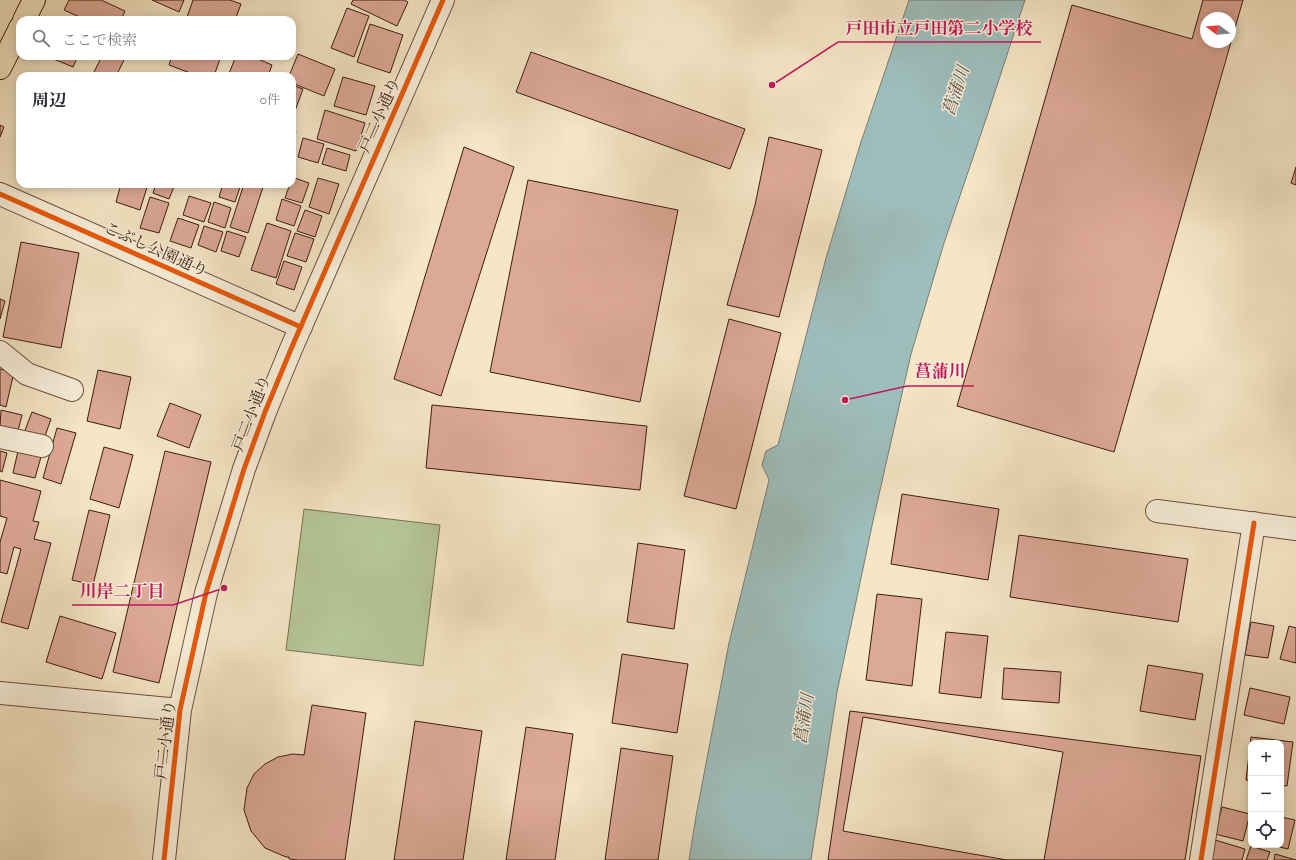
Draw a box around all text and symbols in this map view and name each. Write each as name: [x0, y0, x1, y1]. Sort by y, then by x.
north arrow: [1200, 12, 1236, 48]
callout: 戸田市立戸田第二小学校: [838, 13, 1041, 42]
search box: [16, 16, 296, 60]
text: 戸田市立戸田第二小学校: [846, 18, 1033, 39]
icon: search: [30, 27, 52, 49]
text: ここで検索: [62, 31, 137, 49]
water label: 菖蒲川: [938, 62, 974, 118]
street label: 戸二小通り: [354, 75, 404, 155]
text: 周辺: [32, 90, 66, 111]
text: 0件: [259, 92, 280, 108]
street label: こぶし公園通り: [101, 218, 211, 280]
callout: 菖蒲川: [907, 357, 974, 386]
text: 菖蒲川: [915, 361, 966, 382]
street label: 戸二小通り: [228, 372, 274, 454]
callout: 川岸二丁目: [72, 576, 173, 605]
text: 川岸二丁目: [80, 581, 165, 602]
water label: 菖蒲川: [790, 690, 819, 746]
street label: 戸二小通り: [151, 699, 179, 781]
map controls: [1248, 740, 1284, 848]
button: +: [1248, 740, 1284, 776]
button: −: [1248, 776, 1284, 812]
button: locate: [1248, 812, 1284, 848]

